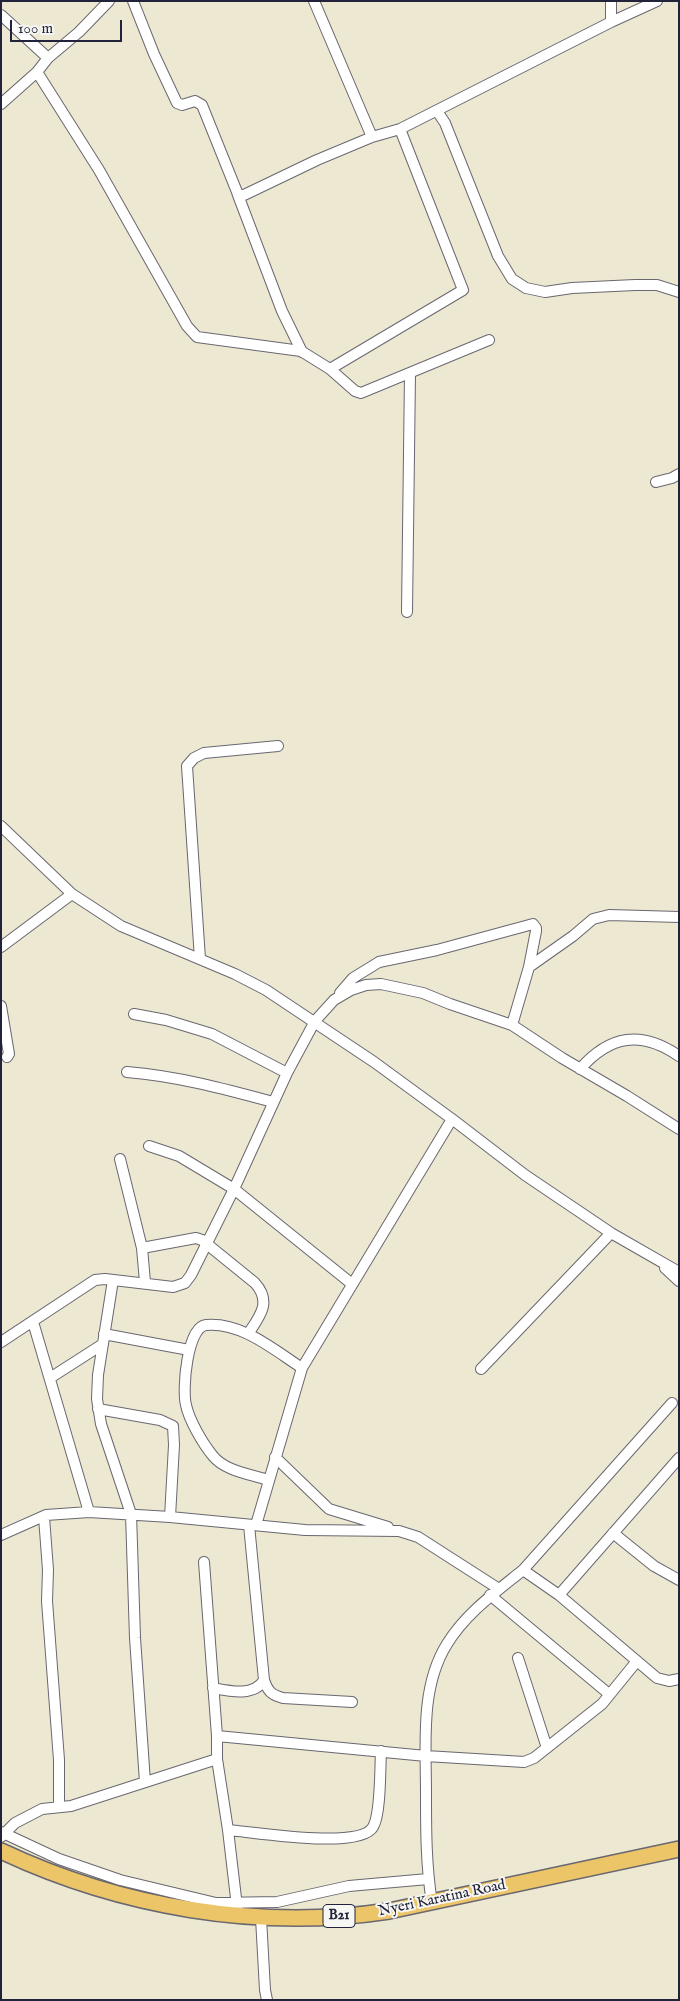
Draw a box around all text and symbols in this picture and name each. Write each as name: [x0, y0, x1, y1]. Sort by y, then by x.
scale bar: [12, 10, 125, 42]
text: 100 m: [18, 19, 53, 38]
street label: Nyeri Karatina Road: [377, 1877, 507, 1921]
road number: B21: [323, 1904, 355, 1928]

